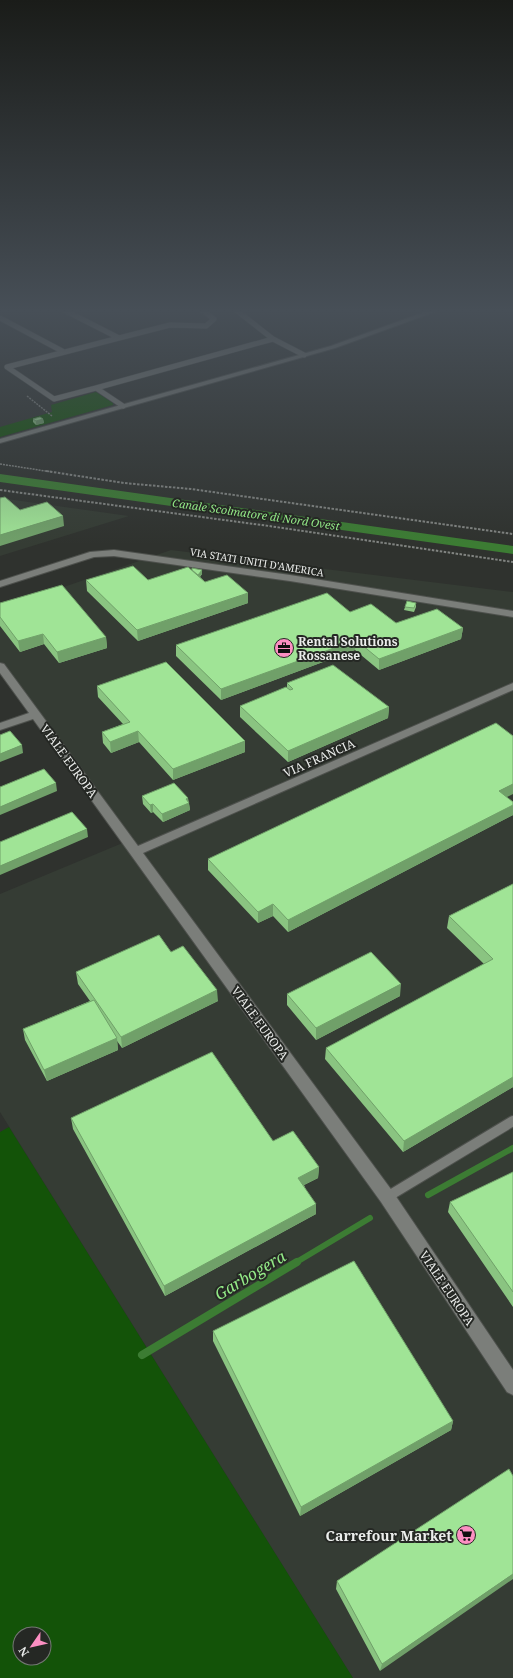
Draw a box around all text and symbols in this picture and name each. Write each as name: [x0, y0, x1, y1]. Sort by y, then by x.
water label: Canale Scolmatore di Nord Ovest: [171, 495, 342, 533]
street label: VIA STATI UNITI D'AMERICA: [189, 545, 326, 580]
place label: Rental Solutions Rossanese: [298, 633, 398, 664]
office icon: Rental Solutions Rossanese: [273, 637, 295, 659]
street label: VIALE EUROPA: [37, 721, 102, 802]
street label: VIA FRANCIA: [280, 734, 358, 781]
street label: VIALE EUROPA: [228, 983, 293, 1064]
water label: Garbogera: [210, 1245, 290, 1305]
street label: VIALE EUROPA: [416, 1247, 479, 1329]
supermarket icon: Carrefour Market: [455, 1524, 477, 1546]
place label: Carrefour Market: [326, 1526, 452, 1545]
north arrow: [12, 1626, 52, 1666]
text: N: [14, 1644, 32, 1660]

